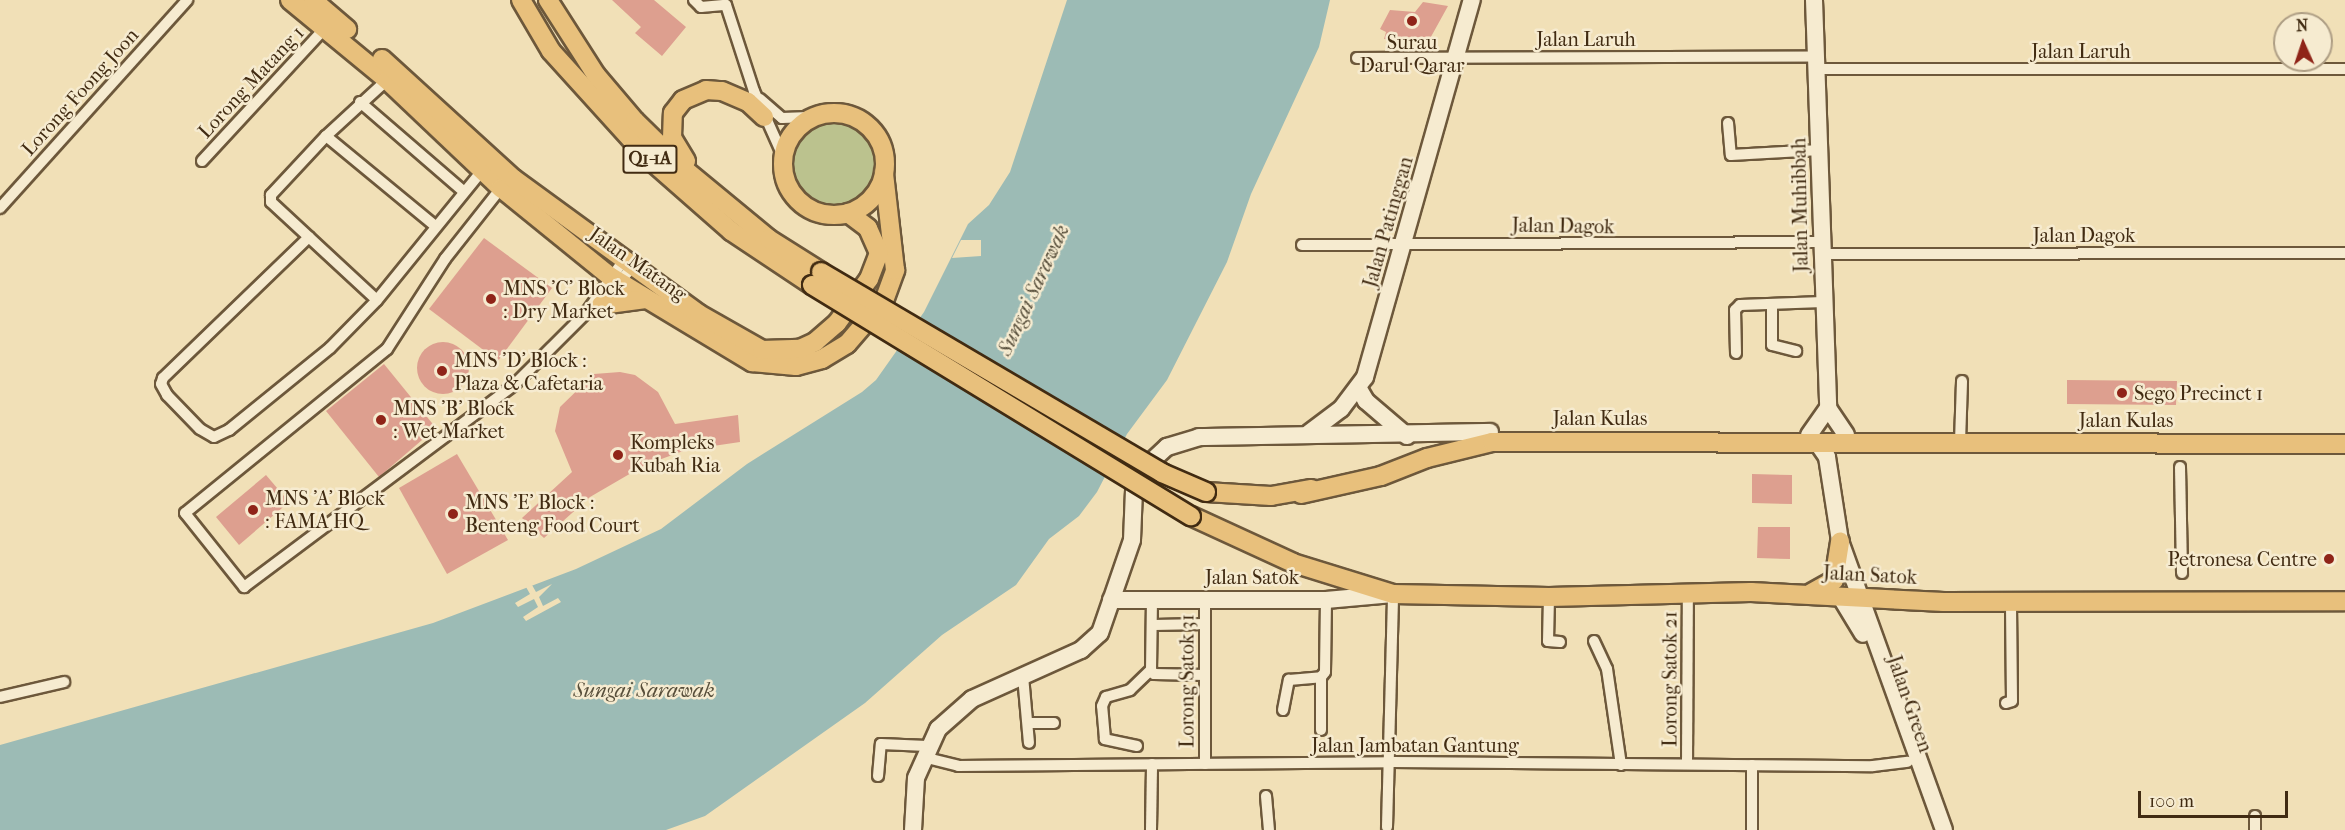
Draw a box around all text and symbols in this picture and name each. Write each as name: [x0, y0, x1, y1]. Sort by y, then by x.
north arrow: [2273, 12, 2333, 72]
marker: Surau Darul Qarar: [1405, 14, 1419, 28]
text: N: [2296, 16, 2309, 35]
street label: Lorong Matang 1: [193, 21, 309, 143]
street label: Lorong Foong Joon: [16, 23, 144, 161]
street label: Jalan Laruh: [1536, 27, 1636, 51]
place label: Surau Darul Qarar: [1359, 30, 1465, 77]
street label: Jalan Laruh: [2031, 39, 2131, 63]
street label: Jalan Muhibbah: [1787, 137, 1813, 273]
road number: Q1-1A: [622, 144, 678, 174]
street label: Jalan Patinggan: [1358, 154, 1418, 290]
street label: Jalan Dagok: [1512, 213, 1614, 239]
water label: Sungai Sarawak: [992, 220, 1074, 360]
street label: Jalan Matang: [585, 222, 691, 306]
street label: Jalan Dagok: [2033, 223, 2135, 247]
place label: MNS 'C' Block : Dry Market: [503, 276, 625, 323]
marker: MNS 'C' Block : Dry Market: [484, 292, 498, 306]
place label: MNS 'D' Block : Plaza & Cafetaria: [454, 348, 603, 395]
marker: MNS 'D' Block : Plaza & Cafetaria: [435, 364, 449, 378]
place label: Sego Precinct 1: [2134, 381, 2263, 405]
marker: Sego Precinct 1: [2115, 386, 2129, 400]
place label: MNS 'B' Block : Wet Market: [393, 396, 514, 443]
street label: Jalan Kulas: [1553, 406, 1647, 430]
street label: Jalan Kulas: [2079, 408, 2173, 432]
marker: MNS 'B' Block : Wet Market: [374, 413, 388, 427]
place label: Kompleks Kubah Ria: [630, 431, 720, 478]
marker: Kompleks Kubah Ria: [611, 448, 625, 462]
place label: MNS 'A' Block : FAMA HQ: [265, 486, 385, 533]
place label: MNS 'E' Block : Benteng Food Court: [465, 490, 640, 537]
marker: MNS 'A' Block : FAMA HQ: [246, 503, 260, 517]
marker: MNS 'E' Block : Benteng Food Court: [446, 507, 460, 521]
place label: Petronesa Centre: [2167, 547, 2317, 571]
marker: Petronesa Centre: [2322, 552, 2336, 566]
street label: Jalan Satok: [1822, 561, 1918, 589]
street label: Jalan Satok: [1205, 565, 1299, 589]
street label: Lorong Satok 21: [1658, 611, 1682, 747]
street label: Lorong Satok 31: [1175, 614, 1199, 748]
street label: Jalan Green: [1882, 652, 1938, 756]
water label: Sungai Sarawak: [573, 677, 715, 703]
street label: Jalan Jambatan Gantung: [1311, 733, 1519, 757]
scale bar: [2141, 779, 2291, 817]
text: 100 m: [2149, 791, 2194, 812]

